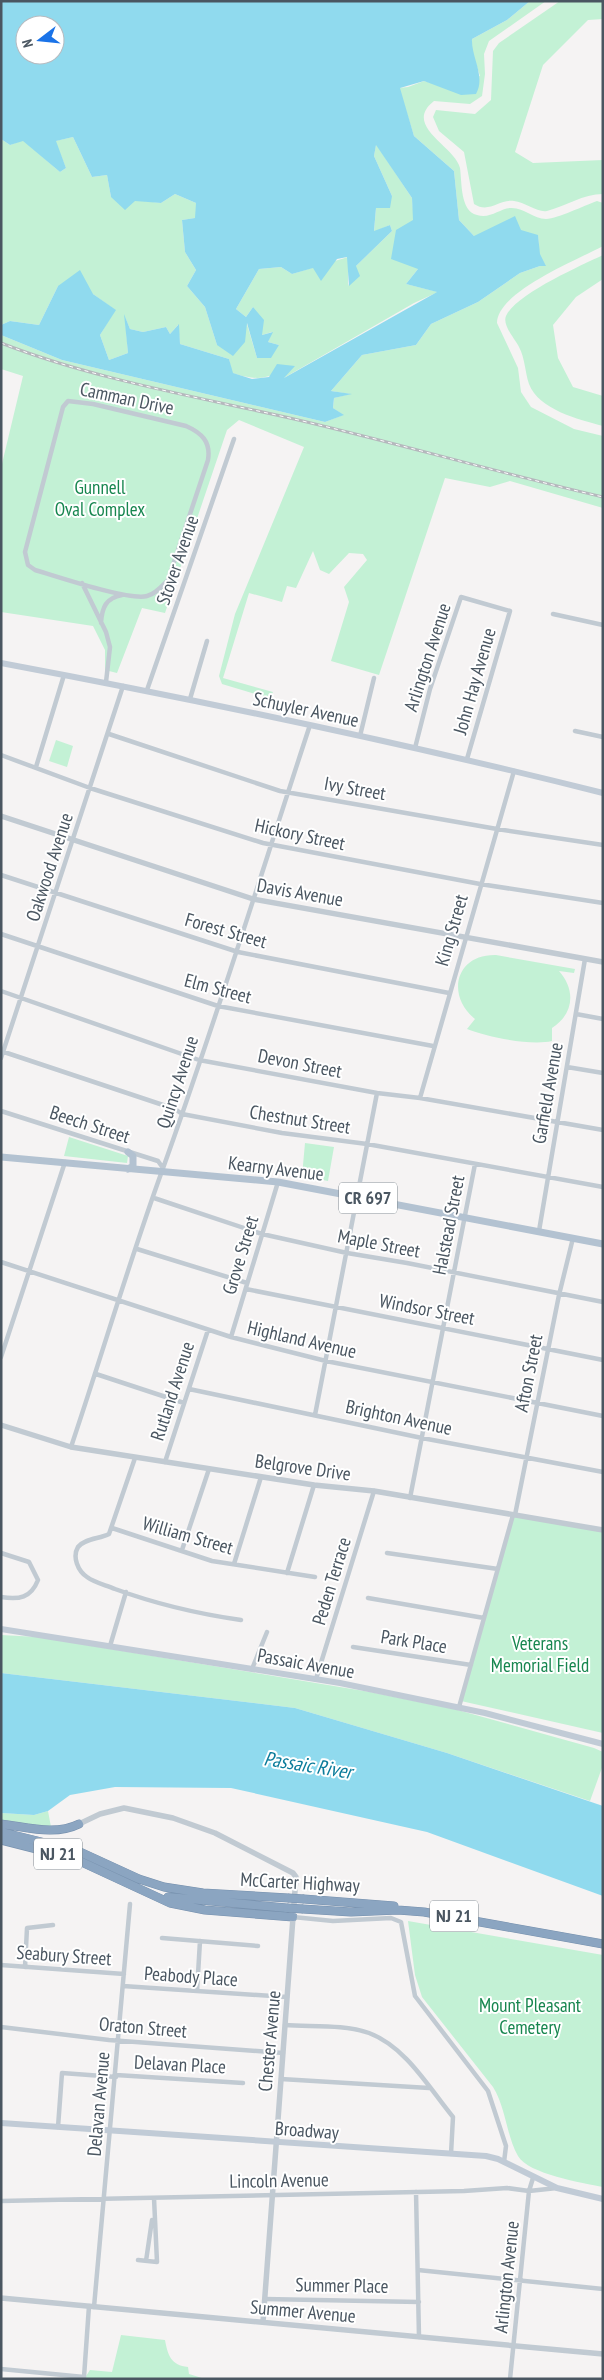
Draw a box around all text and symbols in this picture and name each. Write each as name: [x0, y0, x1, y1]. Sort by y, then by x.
north arrow: [15, 15, 65, 65]
text: N: [18, 37, 37, 50]
street label: Camman Drive: [78, 376, 176, 420]
park label: Gunnell Oval Complex: [55, 475, 145, 521]
street label: Stover Avenue: [150, 512, 204, 608]
street label: Arlington Avenue: [398, 600, 456, 714]
street label: John Hay Avenue: [447, 625, 501, 738]
street label: Schuyler Avenue: [251, 686, 361, 732]
street label: Ivy Street: [322, 771, 388, 805]
street label: Oakwood Avenue: [20, 810, 78, 924]
street label: Hickory Street: [253, 813, 348, 855]
street label: Davis Avenue: [255, 873, 345, 911]
street label: King Street: [429, 891, 473, 969]
street label: Forest Street: [182, 907, 270, 953]
street label: Elm Street: [182, 968, 255, 1009]
street label: Quincy Avenue: [151, 1033, 203, 1131]
street label: Garfield Avenue: [526, 1040, 568, 1146]
street label: Devon Street: [256, 1043, 345, 1083]
street label: Chestnut Street: [248, 1099, 353, 1139]
street label: Beech Street: [47, 1100, 134, 1148]
street label: Kearny Avenue: [227, 1150, 325, 1186]
street label: Halstead Street: [427, 1173, 470, 1277]
road number: CR 697: [339, 1182, 397, 1214]
street label: Grove Street: [217, 1212, 264, 1297]
street label: Maple Street: [336, 1223, 423, 1263]
street label: Windsor Street: [377, 1288, 477, 1330]
street label: Highland Avenue: [245, 1315, 359, 1363]
street label: Afton Street: [509, 1331, 547, 1414]
street label: Rutland Avenue: [145, 1338, 199, 1444]
street label: Brighton Avenue: [344, 1394, 454, 1440]
street label: Belgrove Drive: [254, 1448, 353, 1486]
street label: William Street: [140, 1511, 237, 1560]
street label: Peden Terrace: [306, 1534, 356, 1628]
street label: Park Place: [379, 1624, 449, 1658]
park label: Veterans Memorial Field: [491, 1631, 589, 1677]
street label: Passaic Avenue: [256, 1643, 357, 1683]
water label: Passaic River: [262, 1745, 356, 1785]
road number: NJ 21: [34, 1838, 82, 1870]
street label: McCarter Highway: [240, 1867, 361, 1897]
road number: NJ 21: [430, 1900, 478, 1932]
street label: Seabury Street: [16, 1940, 113, 1970]
street label: Peabody Place: [143, 1961, 239, 1991]
street label: Chester Avenue: [253, 1989, 285, 2092]
park label: Mount Pleasant Cemetery: [479, 1993, 582, 2039]
street label: Oraton Street: [98, 2011, 189, 2043]
street label: Delavan Place: [133, 2050, 227, 2078]
street label: Delavan Avenue: [81, 2051, 115, 2157]
street label: Broadway: [274, 2116, 341, 2144]
street label: Lincoln Avenue: [229, 2167, 329, 2193]
street label: Arlington Avenue: [488, 2220, 524, 2334]
street label: Summer Place: [295, 2272, 389, 2298]
street label: Summer Avenue: [249, 2294, 357, 2328]

